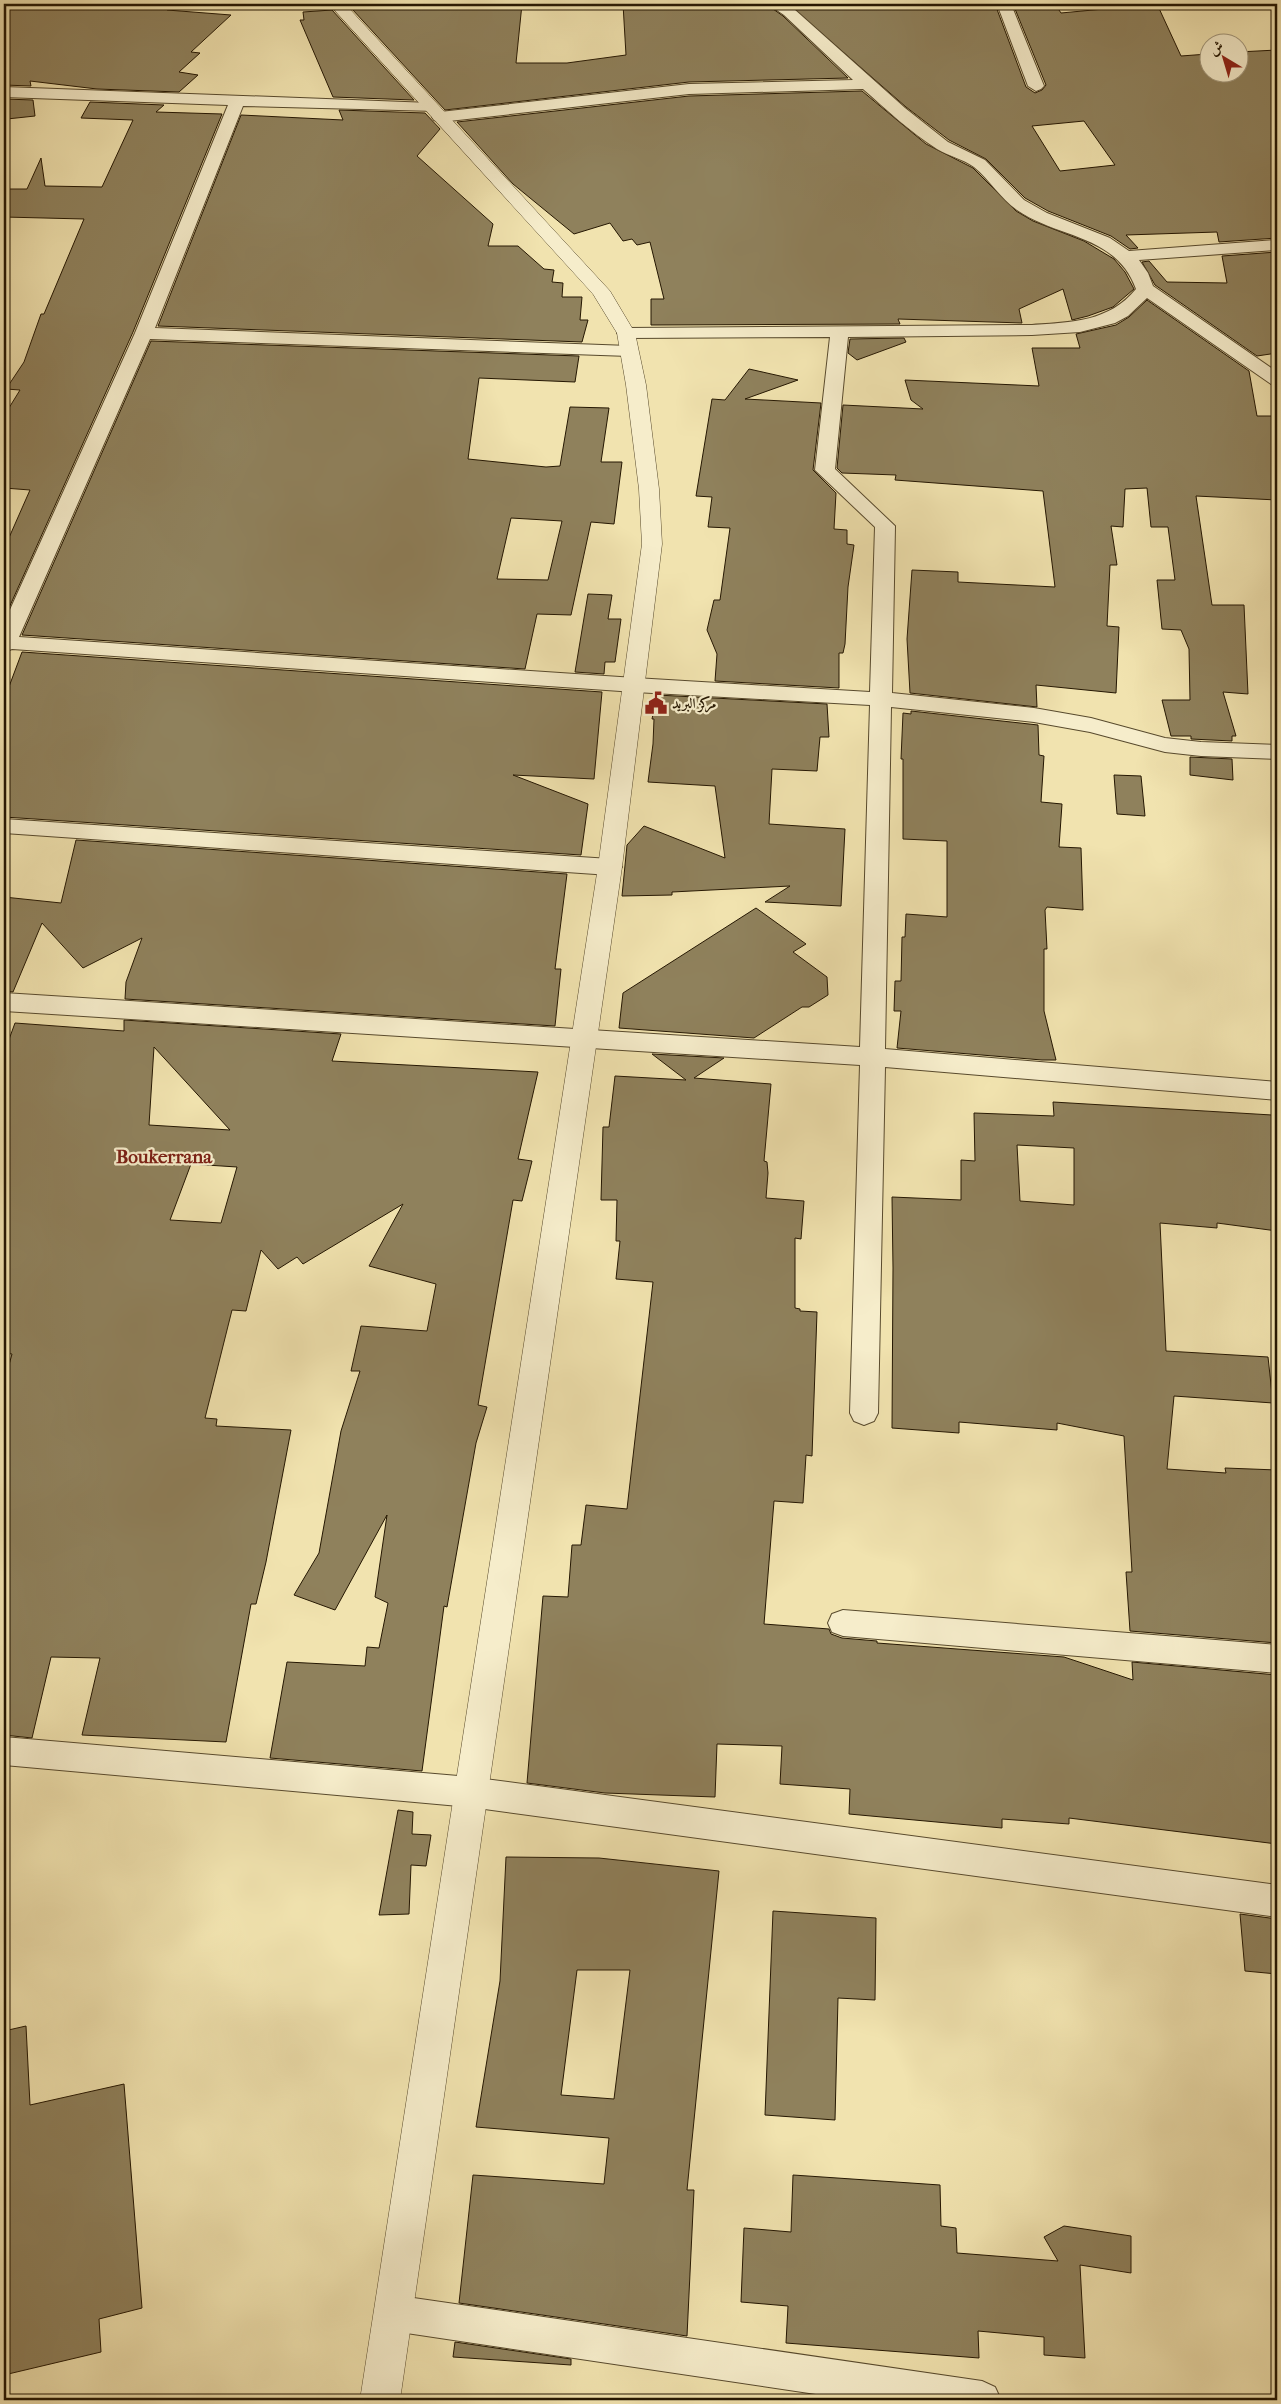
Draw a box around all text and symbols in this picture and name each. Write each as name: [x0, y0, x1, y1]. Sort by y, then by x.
north arrow: [1198, 32, 1248, 82]
text: ش: [1206, 37, 1227, 59]
public building icon: مركز البريد: [643, 690, 669, 716]
place label: مركز البريد: [672, 695, 716, 713]
district label: Boukerrana: [116, 1146, 213, 1168]

